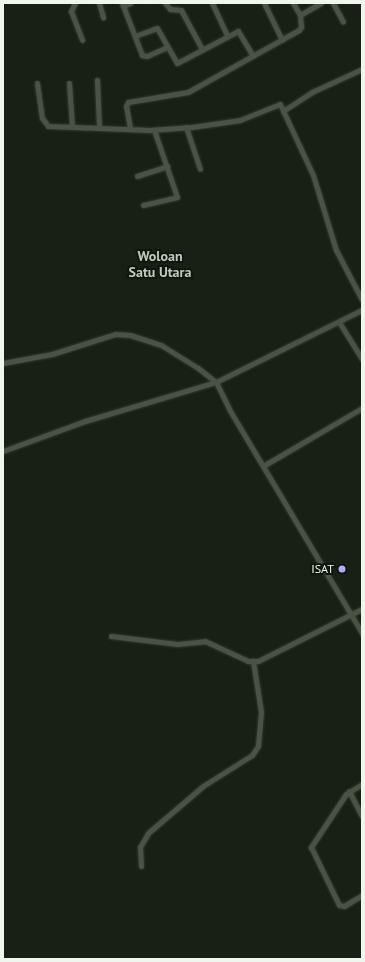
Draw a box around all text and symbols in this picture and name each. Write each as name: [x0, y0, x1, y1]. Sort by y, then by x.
district label: Woloan Satu Utara: [129, 248, 191, 280]
place label: ISAT: [311, 562, 334, 576]
marker: ISAT: [337, 564, 347, 574]

